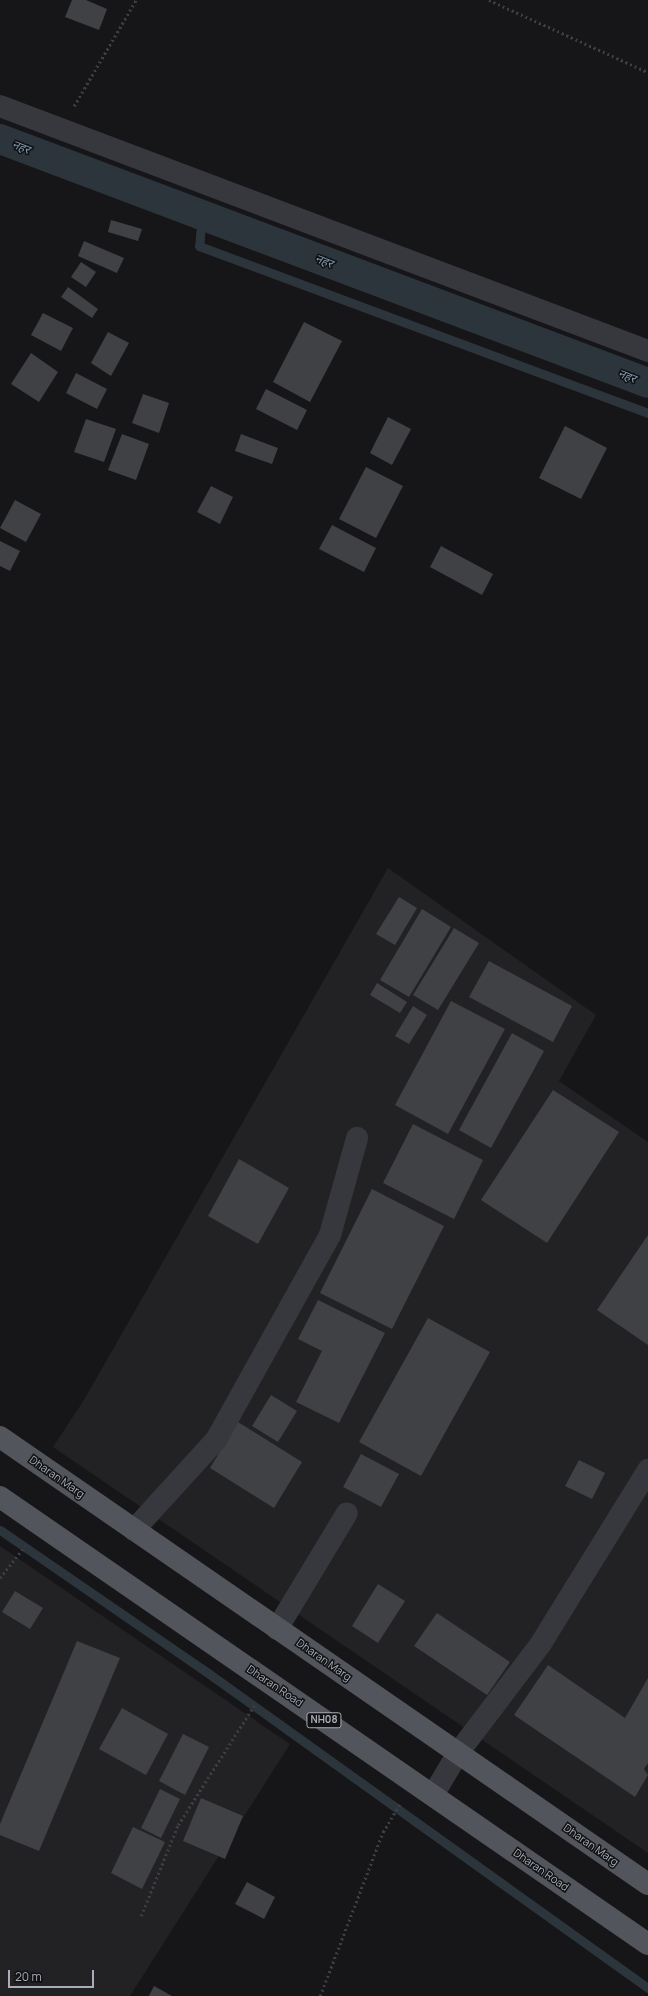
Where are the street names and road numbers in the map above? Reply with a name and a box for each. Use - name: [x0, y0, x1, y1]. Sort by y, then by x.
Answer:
- street label: Dharan Marg: [27, 1453, 87, 1501]
- street label: Dharan Marg: [294, 1636, 354, 1684]
- street label: Dharan Road: [244, 1662, 306, 1710]
- road number: NH08: [306, 1712, 342, 1728]
- street label: Dharan Marg: [561, 1821, 621, 1869]
- street label: Dharan Road: [511, 1846, 571, 1894]

